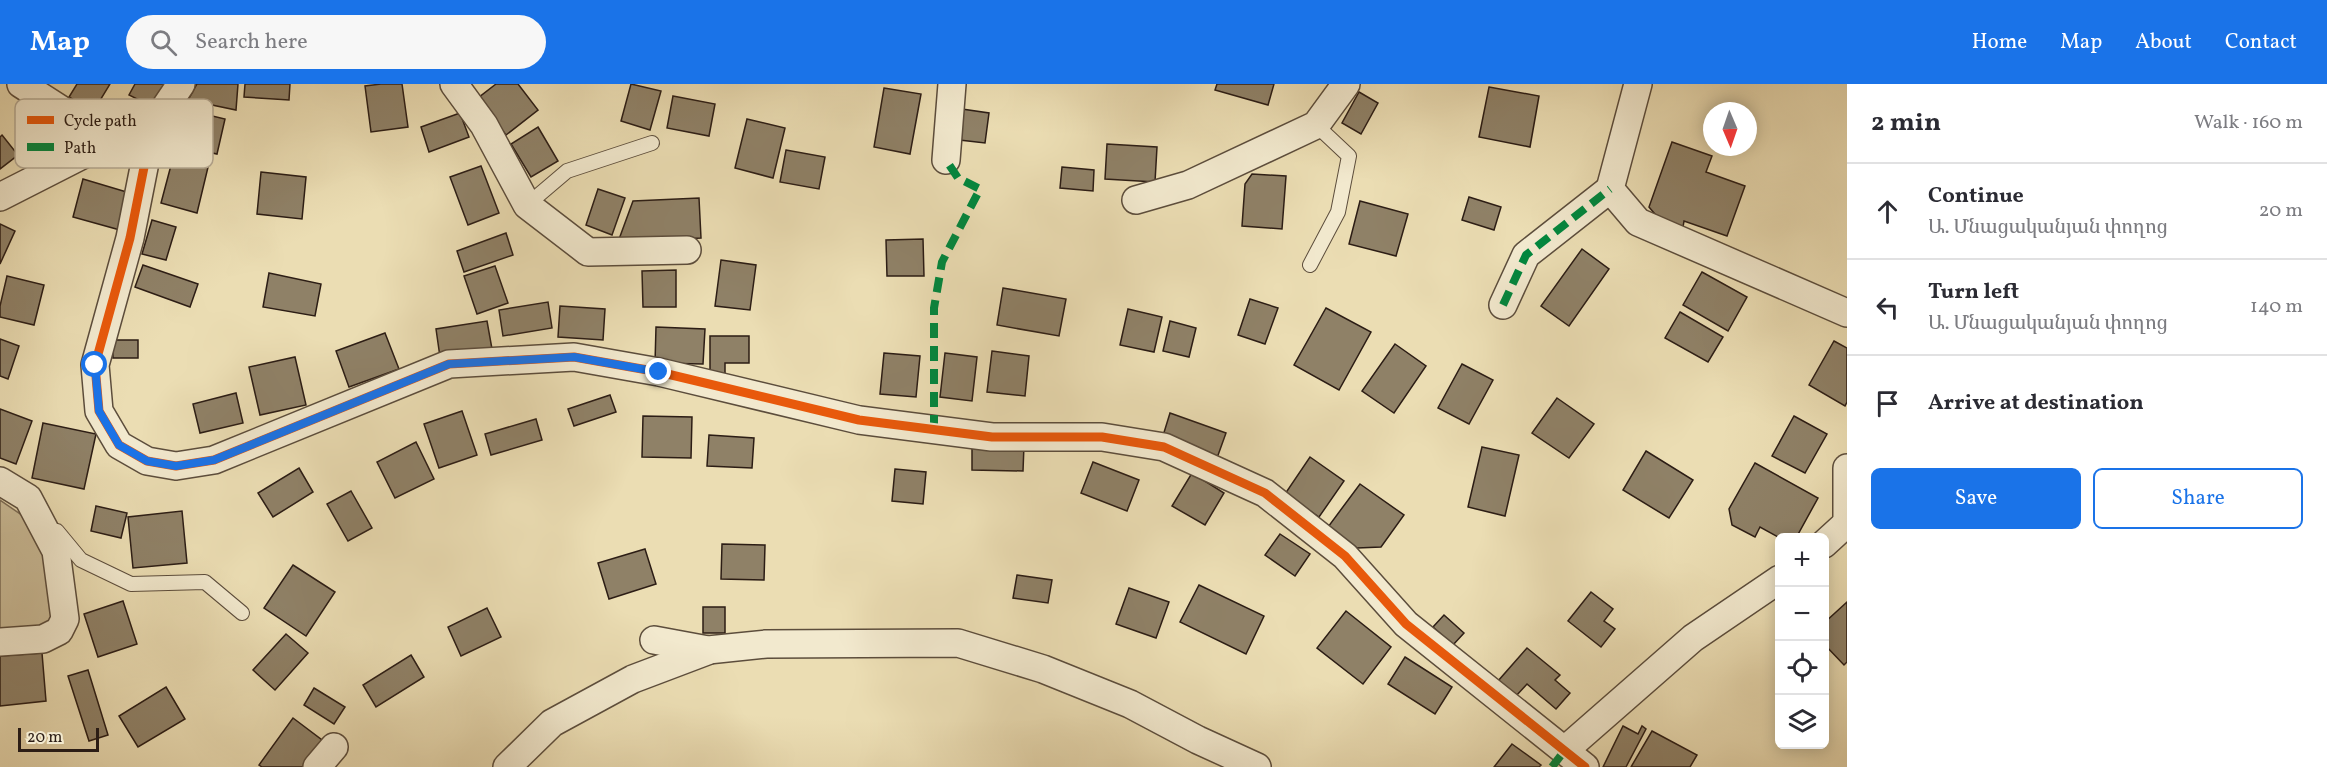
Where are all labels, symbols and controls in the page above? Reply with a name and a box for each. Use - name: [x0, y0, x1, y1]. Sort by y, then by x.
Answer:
- search box: [126, 15, 546, 69]
- text: Map: [30, 23, 90, 62]
- icon: search: [147, 26, 180, 59]
- text: Search here: [195, 27, 308, 58]
- text: Home: [1972, 28, 2027, 57]
- text: Map: [2060, 28, 2102, 57]
- text: About: [2135, 28, 2192, 57]
- text: Contact: [2225, 28, 2297, 57]
- legend: [15, 99, 213, 168]
- north arrow: [1703, 102, 1757, 156]
- text: 2 min: [1871, 105, 1941, 141]
- text: Walk · 160 m: [2194, 109, 2303, 137]
- text: Cycle path: [64, 111, 137, 133]
- text: Path: [64, 138, 96, 160]
- text: Continue: [1928, 181, 2024, 212]
- icon: ahead: [1871, 195, 1904, 228]
- text: 20 m: [2259, 197, 2303, 225]
- text: Ա. Մնացականյան փողոց: [1928, 214, 2168, 242]
- text: Turn left: [1928, 277, 2019, 308]
- icon: left: [1871, 291, 1904, 324]
- text: 140 m: [2250, 293, 2303, 321]
- text: Ա. Մնացականյան փողոց: [1928, 310, 2168, 338]
- route start: [81, 351, 107, 377]
- route end: [645, 358, 671, 384]
- icon: arrive: [1871, 387, 1904, 420]
- text: Arrive at destination: [1928, 388, 2144, 419]
- button: Save: [1871, 468, 2081, 529]
- button: Share: [2093, 468, 2303, 529]
- map controls: [1775, 533, 1829, 749]
- button: +: [1775, 533, 1829, 587]
- button: −: [1775, 587, 1829, 641]
- button: locate: [1775, 641, 1829, 695]
- button: layers: [1775, 695, 1829, 749]
- scale bar: [18, 725, 99, 752]
- text: 20 m: [27, 727, 62, 749]

